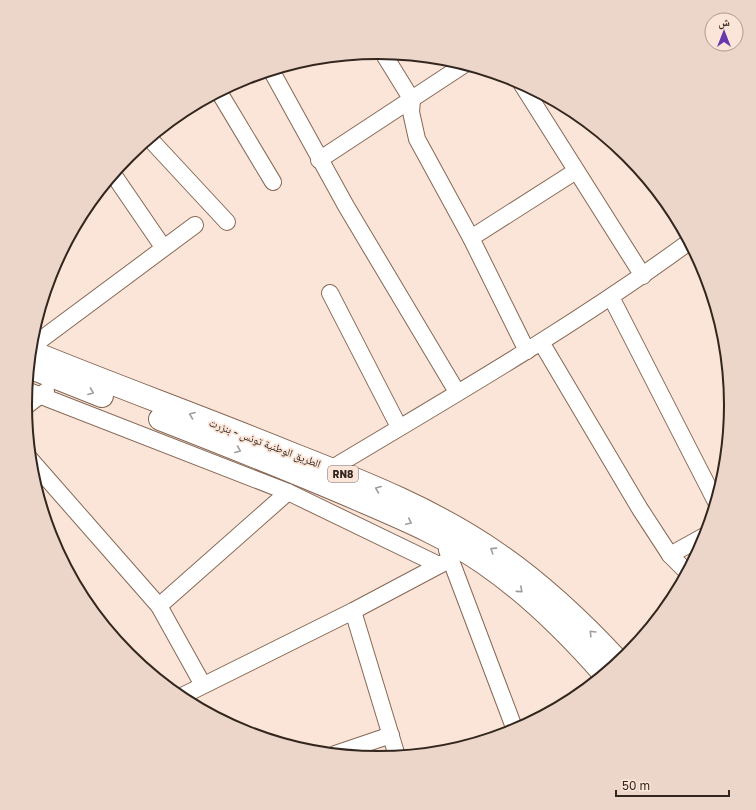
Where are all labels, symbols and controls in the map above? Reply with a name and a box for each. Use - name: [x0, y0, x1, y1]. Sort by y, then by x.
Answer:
- north arrow: [704, 12, 744, 52]
- text: ش: [718, 15, 730, 30]
- one-way arrow: [87, 387, 94, 395]
- one-way arrow: [189, 412, 196, 420]
- street label: الطريق الوطنية تونس - بنزرت: [207, 415, 323, 471]
- one-way arrow: [233, 445, 241, 453]
- road number: RN8: [328, 466, 358, 482]
- one-way arrow: [375, 486, 382, 494]
- one-way arrow: [405, 517, 412, 525]
- one-way arrow: [490, 547, 497, 555]
- one-way arrow: [515, 585, 522, 592]
- one-way arrow: [589, 630, 597, 638]
- scale bar: [616, 772, 729, 798]
- text: 50 m: [622, 778, 650, 793]

